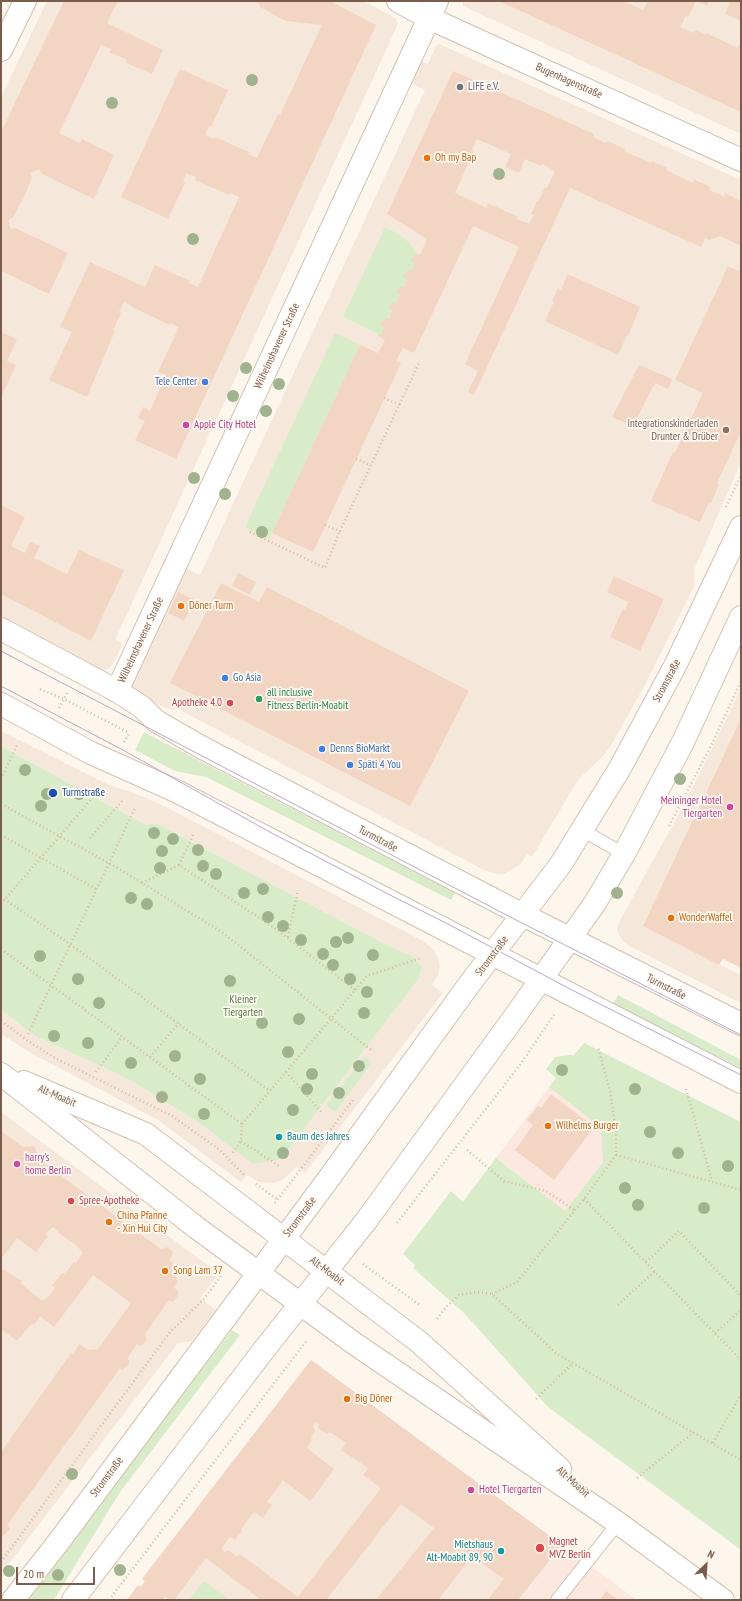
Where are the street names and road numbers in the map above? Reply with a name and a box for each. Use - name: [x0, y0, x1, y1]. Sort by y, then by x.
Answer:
- street label: Bugenhagenstraße: [534, 60, 604, 102]
- street label: Wilhelmshavener Straße: [251, 301, 303, 391]
- street label: Wilhelmshavener Straße: [115, 595, 167, 685]
- street label: Stromstraße: [650, 657, 684, 705]
- street label: Turmstraße: [356, 823, 400, 855]
- street label: Stromstraße: [473, 933, 511, 979]
- street label: Turmstraße: [644, 971, 688, 1003]
- street label: Alt-Moabit: [36, 1082, 78, 1110]
- street label: Stromstraße: [281, 1194, 319, 1240]
- street label: Alt-Moabit: [307, 1254, 347, 1288]
- street label: Stromstraße: [88, 1454, 126, 1500]
- street label: Alt-Moabit: [554, 1464, 592, 1500]

